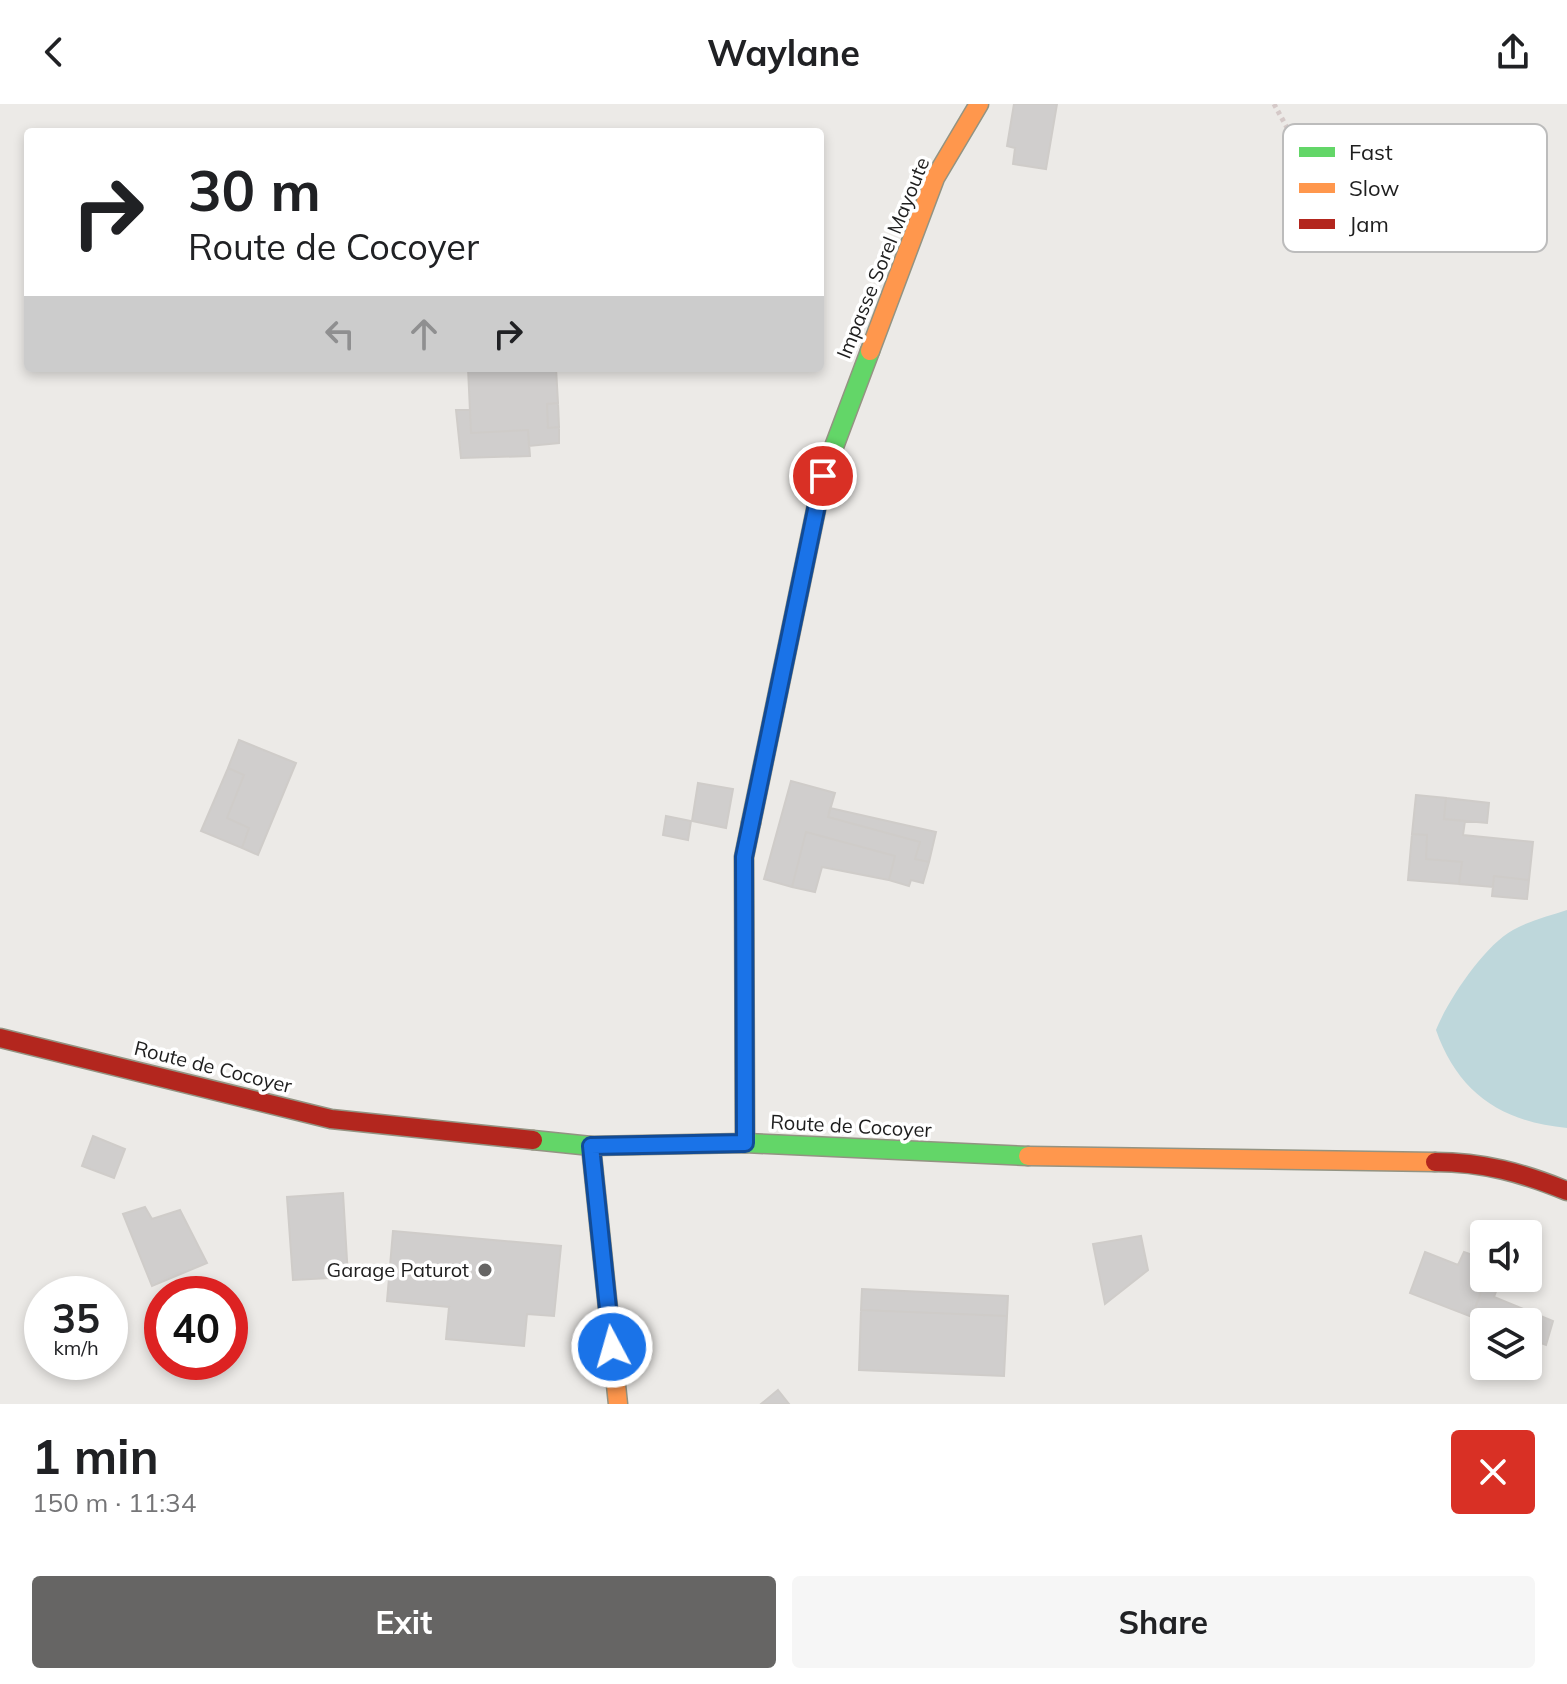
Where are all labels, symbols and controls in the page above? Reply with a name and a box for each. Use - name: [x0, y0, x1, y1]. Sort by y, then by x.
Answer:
- icon: back: [32, 30, 76, 74]
- text: Waylane: [707, 30, 860, 75]
- icon: share: [1491, 30, 1535, 74]
- legend: [1283, 124, 1547, 252]
- text: Fast: [1349, 138, 1393, 166]
- street label: Impasse Sorel Mayoute: [831, 154, 934, 362]
- text: 30 m: [188, 155, 321, 225]
- icon: right: [56, 160, 160, 264]
- text: Slow: [1349, 174, 1399, 202]
- text: Jam: [1349, 210, 1389, 238]
- text: Route de Cocoyer: [188, 224, 479, 269]
- icon: left: [318, 312, 362, 356]
- icon: ahead: [402, 312, 446, 356]
- icon: right: [486, 312, 530, 356]
- pin: [789, 442, 857, 510]
- icon: arrive: [801, 454, 845, 498]
- street label: Route de Cocoyer: [132, 1035, 295, 1098]
- street label: Route de Cocoyer: [770, 1109, 933, 1142]
- map controls: [1470, 1220, 1542, 1380]
- button: sound: [1470, 1220, 1542, 1292]
- place label: Garage Paturot: [327, 1257, 469, 1282]
- marker: Garage Paturot: [476, 1261, 494, 1279]
- speed limit sign: 40: [144, 1276, 248, 1380]
- text: 35: [52, 1293, 100, 1343]
- position arrow: [570, 1305, 654, 1389]
- button: layers: [1470, 1308, 1542, 1380]
- text: km/h: [53, 1335, 99, 1360]
- text: 1 min: [32, 1426, 159, 1486]
- button: close: [1451, 1430, 1535, 1514]
- text: 150 m · 11:34: [32, 1486, 196, 1519]
- button: Exit: [32, 1576, 776, 1668]
- button: Share: [792, 1576, 1535, 1668]

